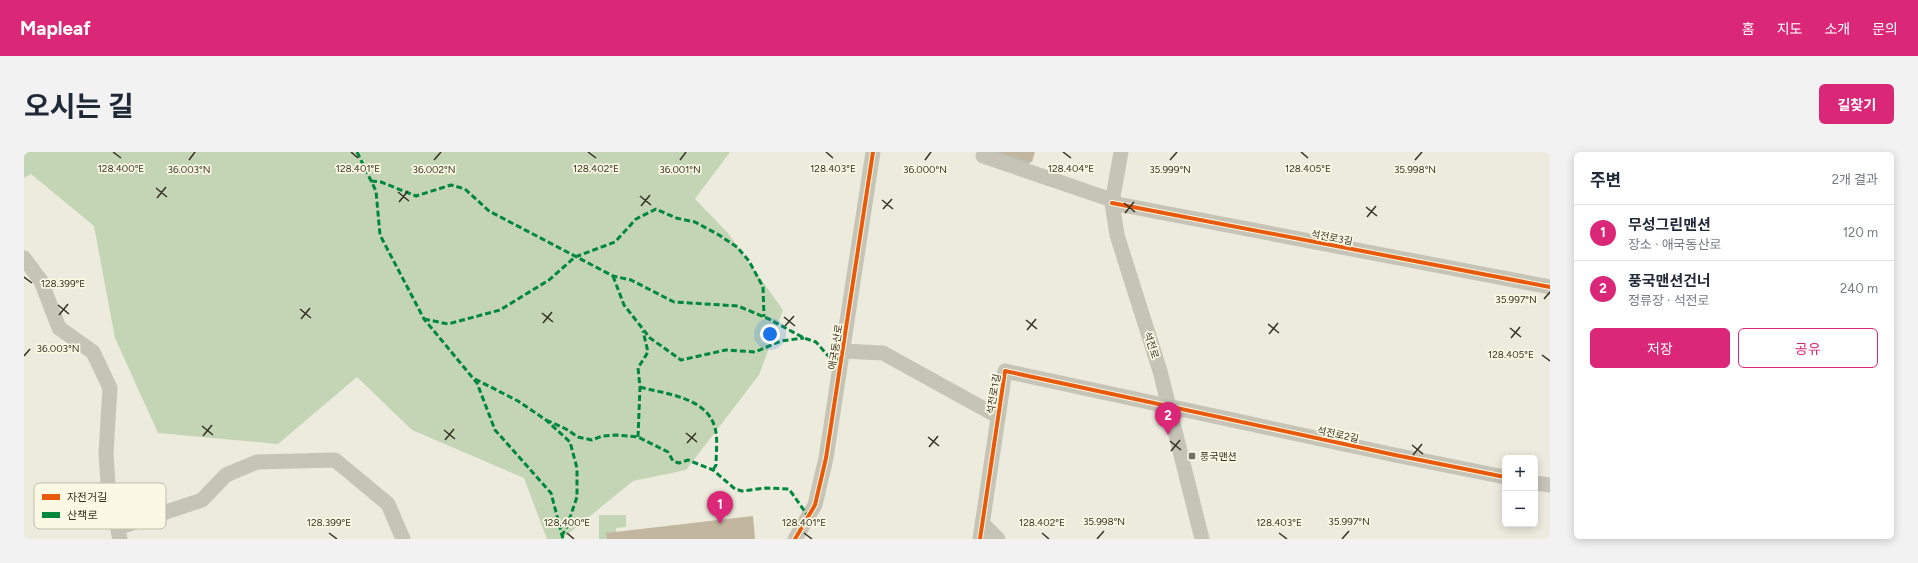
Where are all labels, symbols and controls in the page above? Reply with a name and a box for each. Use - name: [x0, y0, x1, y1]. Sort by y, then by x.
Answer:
- text: Mapleaf: [20, 17, 91, 40]
- text: 홈: [1742, 21, 1755, 38]
- text: 지도: [1777, 21, 1802, 38]
- text: 소개: [1824, 21, 1850, 38]
- text: 문의: [1872, 21, 1898, 38]
- button: 길찾기: [1819, 84, 1894, 124]
- text: 오시는 길: [24, 89, 134, 123]
- text: 128.400°E: [98, 162, 144, 175]
- text: 128.401°E: [336, 162, 380, 175]
- text: 128.402°E: [573, 162, 619, 175]
- text: 128.403°E: [810, 162, 856, 175]
- text: 128.404°E: [1048, 162, 1094, 175]
- text: 128.405°E: [1285, 162, 1331, 175]
- text: 36.003°N: [168, 163, 210, 176]
- text: 36.002°N: [412, 163, 456, 176]
- text: 36.001°N: [659, 163, 701, 176]
- text: 36.000°N: [903, 163, 947, 176]
- text: 35.999°N: [1149, 163, 1191, 176]
- text: 35.998°N: [1394, 163, 1436, 176]
- text: 주변: [1590, 170, 1621, 190]
- text: 2개 결과: [1832, 172, 1878, 187]
- text: 무성그린맨션: [1628, 216, 1711, 234]
- text: 1: [1600, 225, 1606, 240]
- text: 120 m: [1843, 225, 1878, 240]
- street label: 석전로3길: [1310, 227, 1354, 248]
- text: 장소 · 애국동산로: [1628, 237, 1721, 252]
- text: 풍국맨션건너: [1628, 272, 1711, 290]
- text: 128.399°E: [41, 277, 85, 290]
- text: 2: [1599, 281, 1607, 296]
- text: 240 m: [1840, 281, 1878, 296]
- text: 35.997°N: [1495, 293, 1537, 306]
- text: 정류장 · 석전로: [1628, 293, 1709, 308]
- street label: 애국동산로: [825, 323, 846, 371]
- your location: [760, 324, 780, 344]
- button: 저장: [1590, 328, 1730, 368]
- button: 공유: [1738, 328, 1878, 368]
- street label: 석전로: [1141, 330, 1162, 360]
- text: 36.003°N: [37, 342, 79, 355]
- text: 128.405°E: [1488, 348, 1534, 361]
- street label: 석전로1길: [984, 373, 1003, 415]
- pin: 2: [1155, 402, 1181, 435]
- street label: 석전로2길: [1316, 424, 1360, 445]
- place label: 풍국맨션: [1200, 450, 1237, 463]
- marker: 풍국맨션: [1187, 451, 1197, 461]
- map controls: [1502, 455, 1538, 527]
- button: +: [1502, 455, 1538, 491]
- legend: [34, 483, 166, 529]
- text: 자전거길: [67, 491, 107, 504]
- pin: 1: [707, 491, 733, 524]
- button: −: [1502, 491, 1538, 527]
- text: 산책로: [67, 509, 97, 522]
- text: 35.998°N: [1083, 515, 1125, 528]
- text: 35.997°N: [1328, 515, 1370, 528]
- text: 128.399°E: [307, 516, 351, 529]
- text: 128.400°E: [544, 516, 590, 529]
- text: 128.401°E: [782, 516, 826, 529]
- text: 128.402°E: [1019, 516, 1065, 529]
- text: 128.403°E: [1256, 516, 1302, 529]

